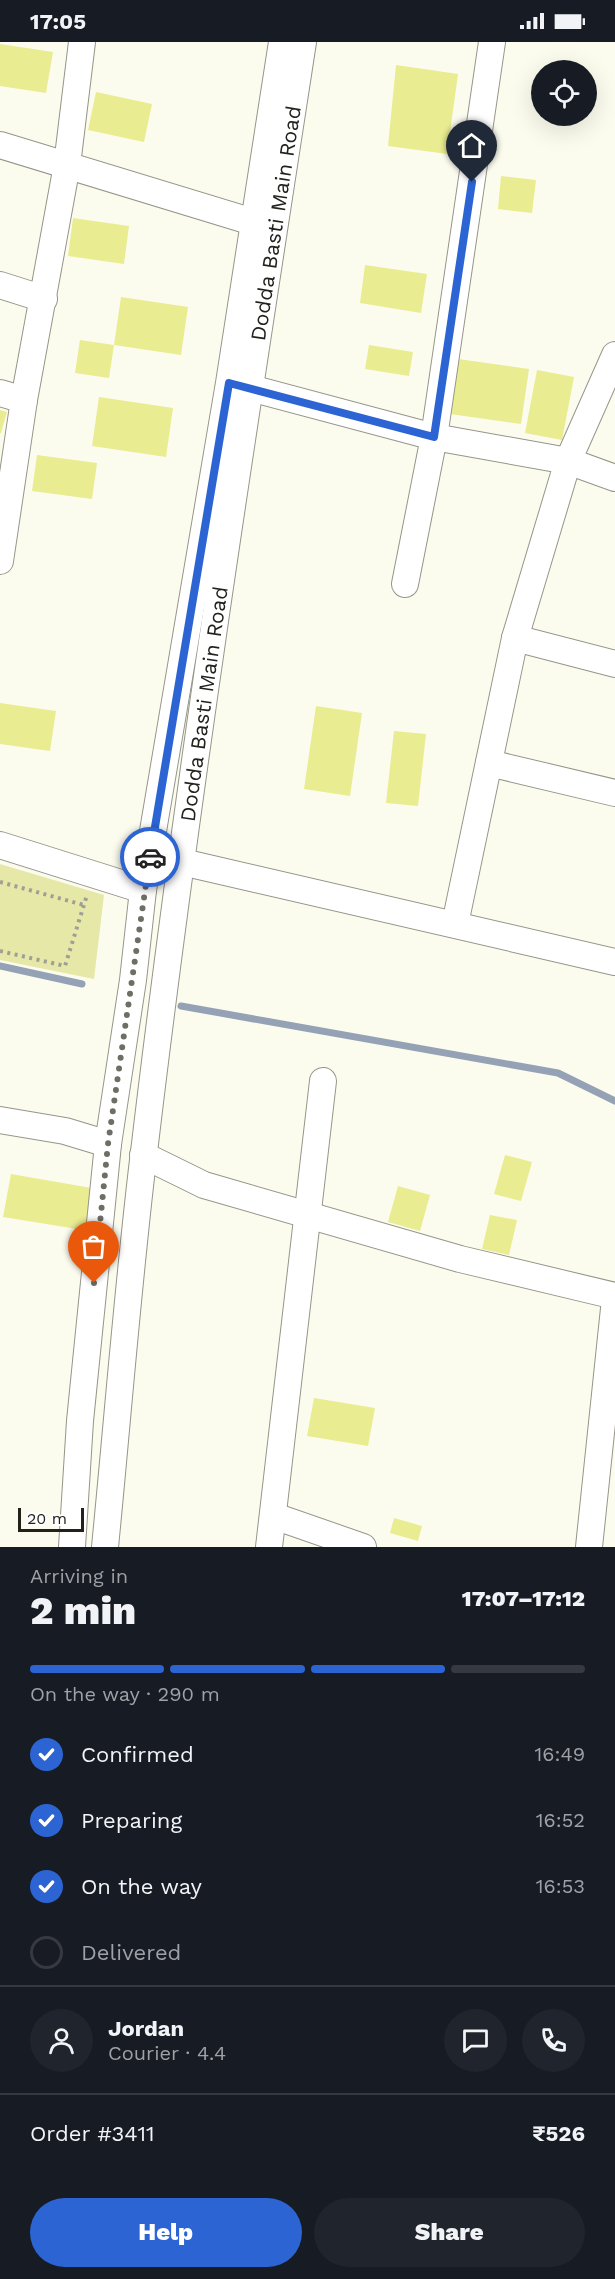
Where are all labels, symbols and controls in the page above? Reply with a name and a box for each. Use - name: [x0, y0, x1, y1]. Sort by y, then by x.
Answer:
- text: 17:05: [30, 9, 86, 34]
- map controls: [531, 60, 597, 126]
- button: locate: [531, 60, 597, 126]
- street label: Dodda Basti Main Road: [245, 104, 306, 343]
- pin: [446, 120, 497, 182]
- icon: home: [455, 129, 488, 162]
- street label: Dodda Basti Main Road: [174, 584, 232, 823]
- courier: [120, 827, 180, 887]
- icon: car: [134, 841, 167, 874]
- pin: [68, 1221, 119, 1283]
- icon: bag: [77, 1230, 110, 1263]
- scale bar: [18, 1505, 84, 1532]
- text: 20 m: [27, 1509, 67, 1528]
- text: Arriving in: [30, 1564, 128, 1588]
- text: 17:07–17:12: [462, 1586, 585, 1611]
- text: 2 min: [30, 1588, 136, 1633]
- text: On the way · 290 m: [30, 1682, 220, 1706]
- icon: check: [30, 1738, 63, 1771]
- text: Confirmed: [81, 1742, 194, 1767]
- text: 16:49: [535, 1742, 585, 1766]
- icon: check: [30, 1804, 63, 1837]
- text: Preparing: [81, 1808, 182, 1833]
- text: 16:52: [536, 1808, 585, 1832]
- icon: check: [30, 1870, 63, 1903]
- text: On the way: [81, 1874, 202, 1899]
- text: 16:53: [536, 1874, 585, 1898]
- text: Delivered: [81, 1940, 181, 1965]
- button: person: [30, 2009, 93, 2072]
- button: chat: [444, 2009, 507, 2072]
- button: phone: [522, 2009, 585, 2072]
- text: Jordan: [108, 2016, 184, 2041]
- text: Courier · 4.4: [108, 2041, 226, 2065]
- text: Order #3411: [30, 2121, 155, 2146]
- text: ₹526: [532, 2121, 585, 2146]
- button: Help: [30, 2198, 302, 2267]
- button: Share: [314, 2198, 585, 2267]

